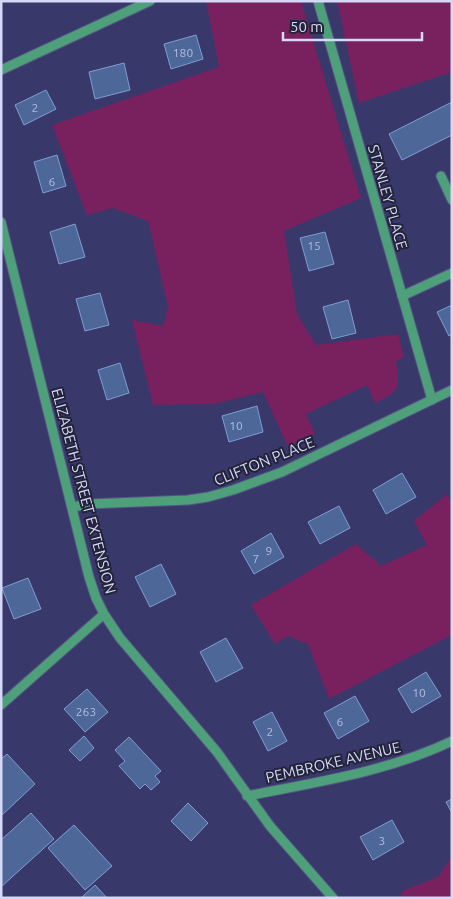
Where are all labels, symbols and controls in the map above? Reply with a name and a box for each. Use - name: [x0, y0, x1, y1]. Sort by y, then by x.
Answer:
- scale bar: [283, 10, 422, 42]
- text: 50 m: [290, 18, 323, 35]
- house number: 180: [173, 46, 193, 59]
- house number: 2: [32, 101, 38, 114]
- street label: STANLEY PLACE: [365, 143, 411, 251]
- house number: 6: [49, 175, 56, 188]
- house number: 15: [307, 239, 321, 252]
- street label: ELIZABETH STREET EXTENSION: [48, 386, 120, 596]
- house number: 10: [229, 419, 243, 432]
- street label: CLIFTON PLACE: [211, 433, 317, 489]
- house number: 9: [266, 544, 272, 557]
- house number: 7: [253, 552, 259, 565]
- house number: 10: [412, 686, 426, 699]
- house number: 263: [76, 705, 96, 718]
- house number: 6: [337, 715, 344, 728]
- house number: 2: [267, 725, 273, 738]
- street label: PEMBROKE AVENUE: [264, 738, 402, 786]
- house number: 3: [379, 834, 385, 847]

